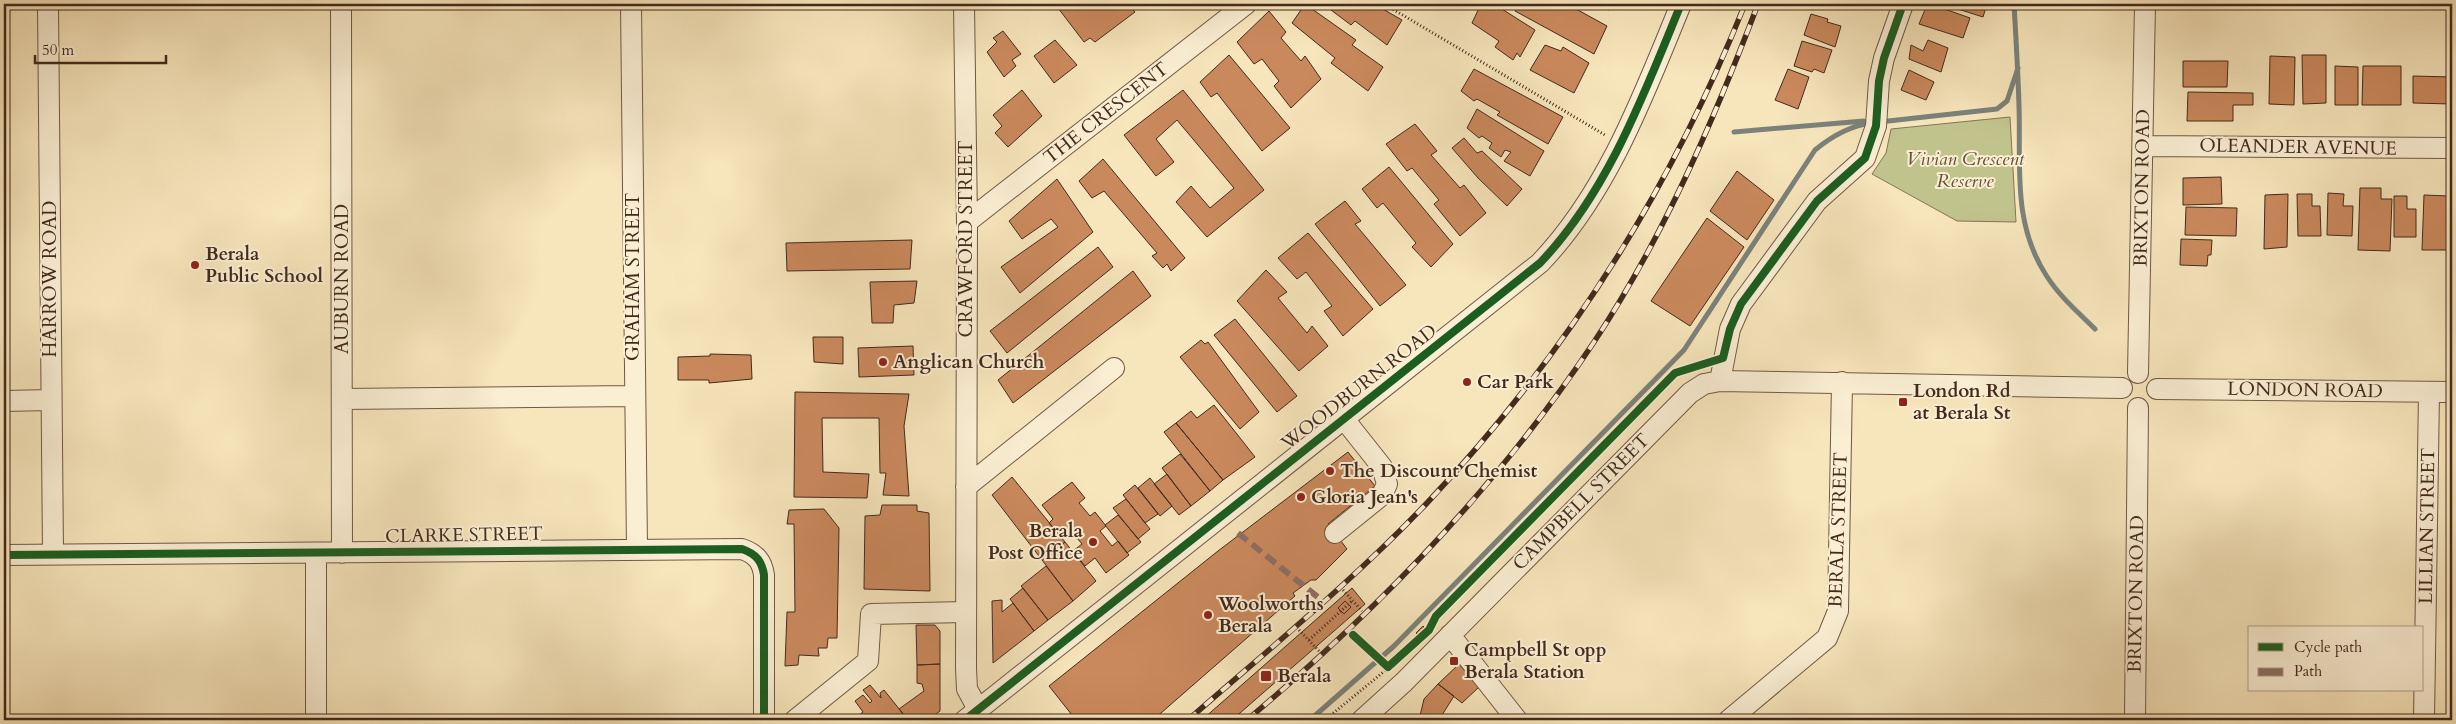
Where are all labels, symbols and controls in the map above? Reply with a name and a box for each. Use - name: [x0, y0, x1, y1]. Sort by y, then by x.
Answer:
- scale bar: [35, 32, 166, 64]
- text: 50 m: [42, 40, 74, 60]
- street label: THE CRESCENT: [1038, 56, 1174, 170]
- street label: BRIXTON ROAD: [2128, 109, 2156, 267]
- street label: OLEANDER AVENUE: [2199, 132, 2397, 162]
- street label: CRAWFORD STREET: [953, 140, 979, 338]
- park label: Vivian Crescent Reserve: [1906, 146, 2025, 194]
- street label: GRAHAM STREET: [620, 193, 646, 361]
- street label: HARROW ROAD: [37, 201, 63, 357]
- street label: AUBURN ROAD: [329, 204, 355, 354]
- place label: Berala Public School: [205, 241, 324, 289]
- marker: Berala Public School: [189, 259, 201, 271]
- street label: WOODBURN ROAD: [1275, 318, 1442, 457]
- place label: Anglican Church: [893, 349, 1045, 375]
- marker: Anglican Church: [877, 356, 889, 368]
- place label: Car Park: [1477, 369, 1554, 395]
- marker: Car Park: [1461, 376, 1473, 388]
- street label: LONDON ROAD: [2227, 376, 2383, 404]
- place label: London Rd at Berala St: [1913, 378, 2011, 426]
- marker: London Rd at Berala St: [1897, 396, 1909, 408]
- street label: CAMPBELL STREET: [1507, 428, 1655, 576]
- street label: LILLIAN STREET: [2413, 448, 2441, 604]
- street label: BERALA STREET: [1822, 452, 1854, 608]
- place label: The Discount Chemist: [1340, 458, 1538, 484]
- marker: The Discount Chemist: [1324, 465, 1336, 477]
- place label: Gloria Jean's: [1311, 484, 1418, 510]
- marker: Gloria Jean's: [1295, 491, 1307, 503]
- street label: BRIXTON ROAD: [2122, 515, 2150, 673]
- place label: Berala Post Office: [988, 518, 1084, 566]
- street label: CLARKE STREET: [385, 521, 543, 549]
- marker: Berala Post Office: [1087, 536, 1099, 548]
- place label: Woolworths Berala: [1217, 591, 1324, 639]
- marker: Woolworths Berala: [1202, 609, 1214, 621]
- legend: [2248, 626, 2424, 692]
- place label: Campbell St opp Berala Station: [1464, 637, 1606, 685]
- text: Cycle path: [2294, 637, 2363, 657]
- marker: Campbell St opp Berala Station: [1448, 655, 1460, 667]
- text: Path: [2294, 661, 2323, 681]
- place label: Berala: [1277, 663, 1332, 689]
- marker: Berala: [1259, 669, 1273, 683]

